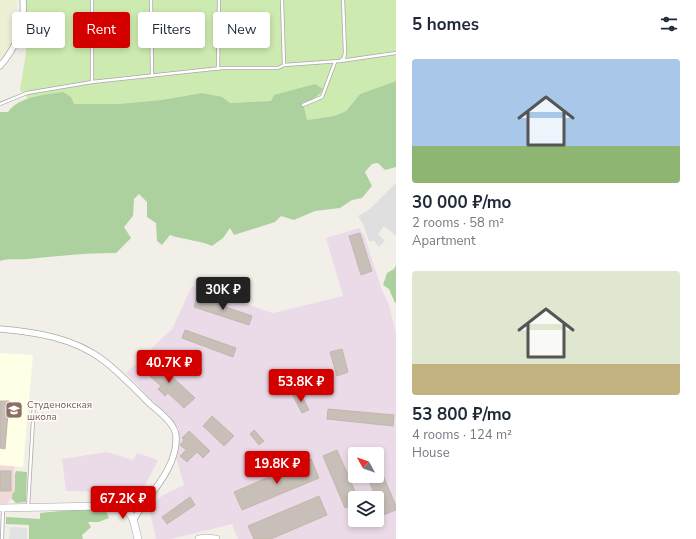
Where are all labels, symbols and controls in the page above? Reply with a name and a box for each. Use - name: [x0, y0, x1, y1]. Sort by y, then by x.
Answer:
- chip: Buy: [12, 12, 65, 48]
- chip: Rent: [73, 12, 130, 48]
- chip: Filters: [138, 12, 205, 48]
- chip: New: [213, 12, 270, 48]
- text: 5 homes: [412, 13, 479, 36]
- icon: filters: [658, 13, 680, 35]
- icon: home: [510, 85, 582, 157]
- text: 30 000 ₽/mo: [412, 191, 511, 214]
- text: 2 rooms · 58 m²: [412, 214, 504, 232]
- text: Apartment: [412, 232, 475, 250]
- pin: 30K ₽: [195, 277, 251, 311]
- text: 30K ₽: [205, 281, 241, 299]
- icon: home: [510, 297, 582, 369]
- pin: 40.7K ₽: [132, 350, 206, 384]
- text: 40.7K ₽: [146, 354, 192, 372]
- pin: 53.8K ₽: [264, 369, 338, 403]
- text: 53.8K ₽: [278, 373, 324, 391]
- place label: Студенокская школа: [27, 398, 92, 424]
- school or university icon: Студенокская школа: [4, 400, 24, 420]
- text: 53 800 ₽/mo: [412, 403, 511, 426]
- text: 4 rooms · 124 m²: [412, 426, 512, 444]
- text: House: [412, 444, 450, 462]
- north arrow: [348, 447, 384, 483]
- map controls: [348, 447, 384, 527]
- pin: 19.8K ₽: [240, 451, 314, 485]
- text: 19.8K ₽: [254, 455, 300, 473]
- pin: 67.2K ₽: [86, 486, 160, 520]
- text: 67.2K ₽: [100, 490, 146, 508]
- button: layers: [348, 491, 384, 527]

